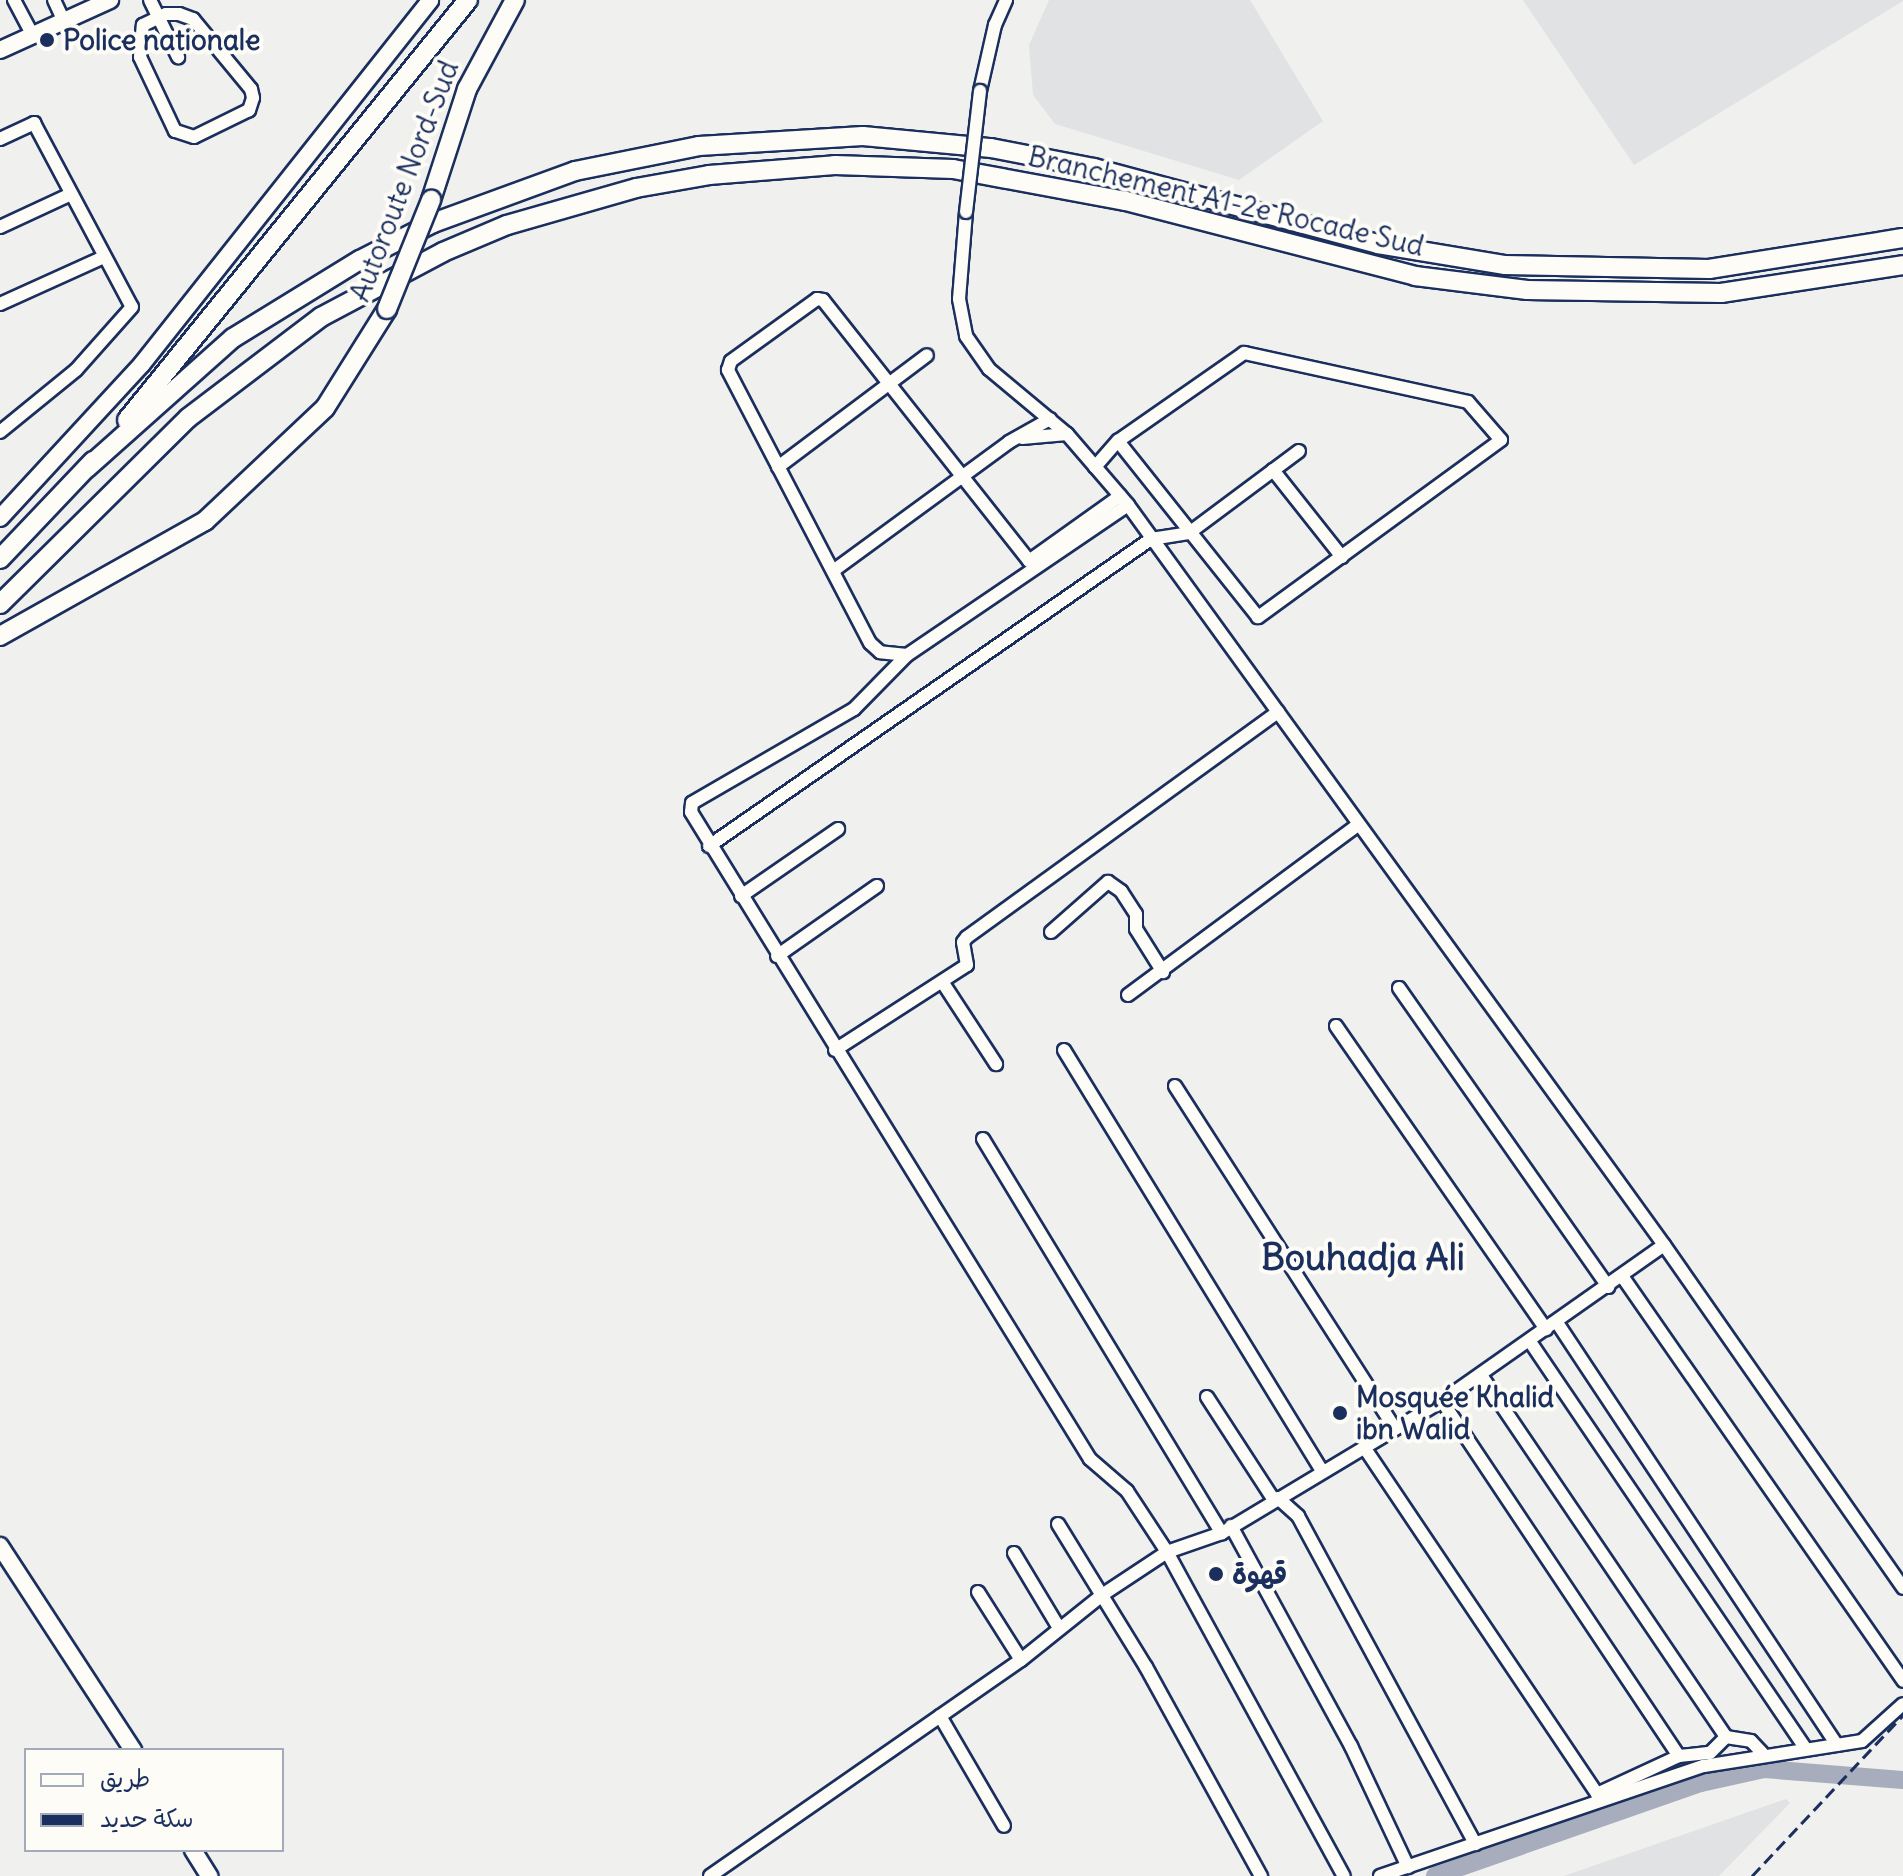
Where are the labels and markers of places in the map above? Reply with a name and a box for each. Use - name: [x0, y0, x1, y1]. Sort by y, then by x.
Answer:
- place label: Police nationale: [63, 23, 260, 57]
- marker: Police nationale: [38, 31, 56, 49]
- place label: Mosquée Khalid ibn Walid: [1356, 1380, 1554, 1446]
- marker: Mosquée Khalid ibn Walid: [1331, 1404, 1349, 1422]
- place label: قهوة: [1232, 1557, 1287, 1591]
- marker: قهوة: [1207, 1565, 1225, 1583]

